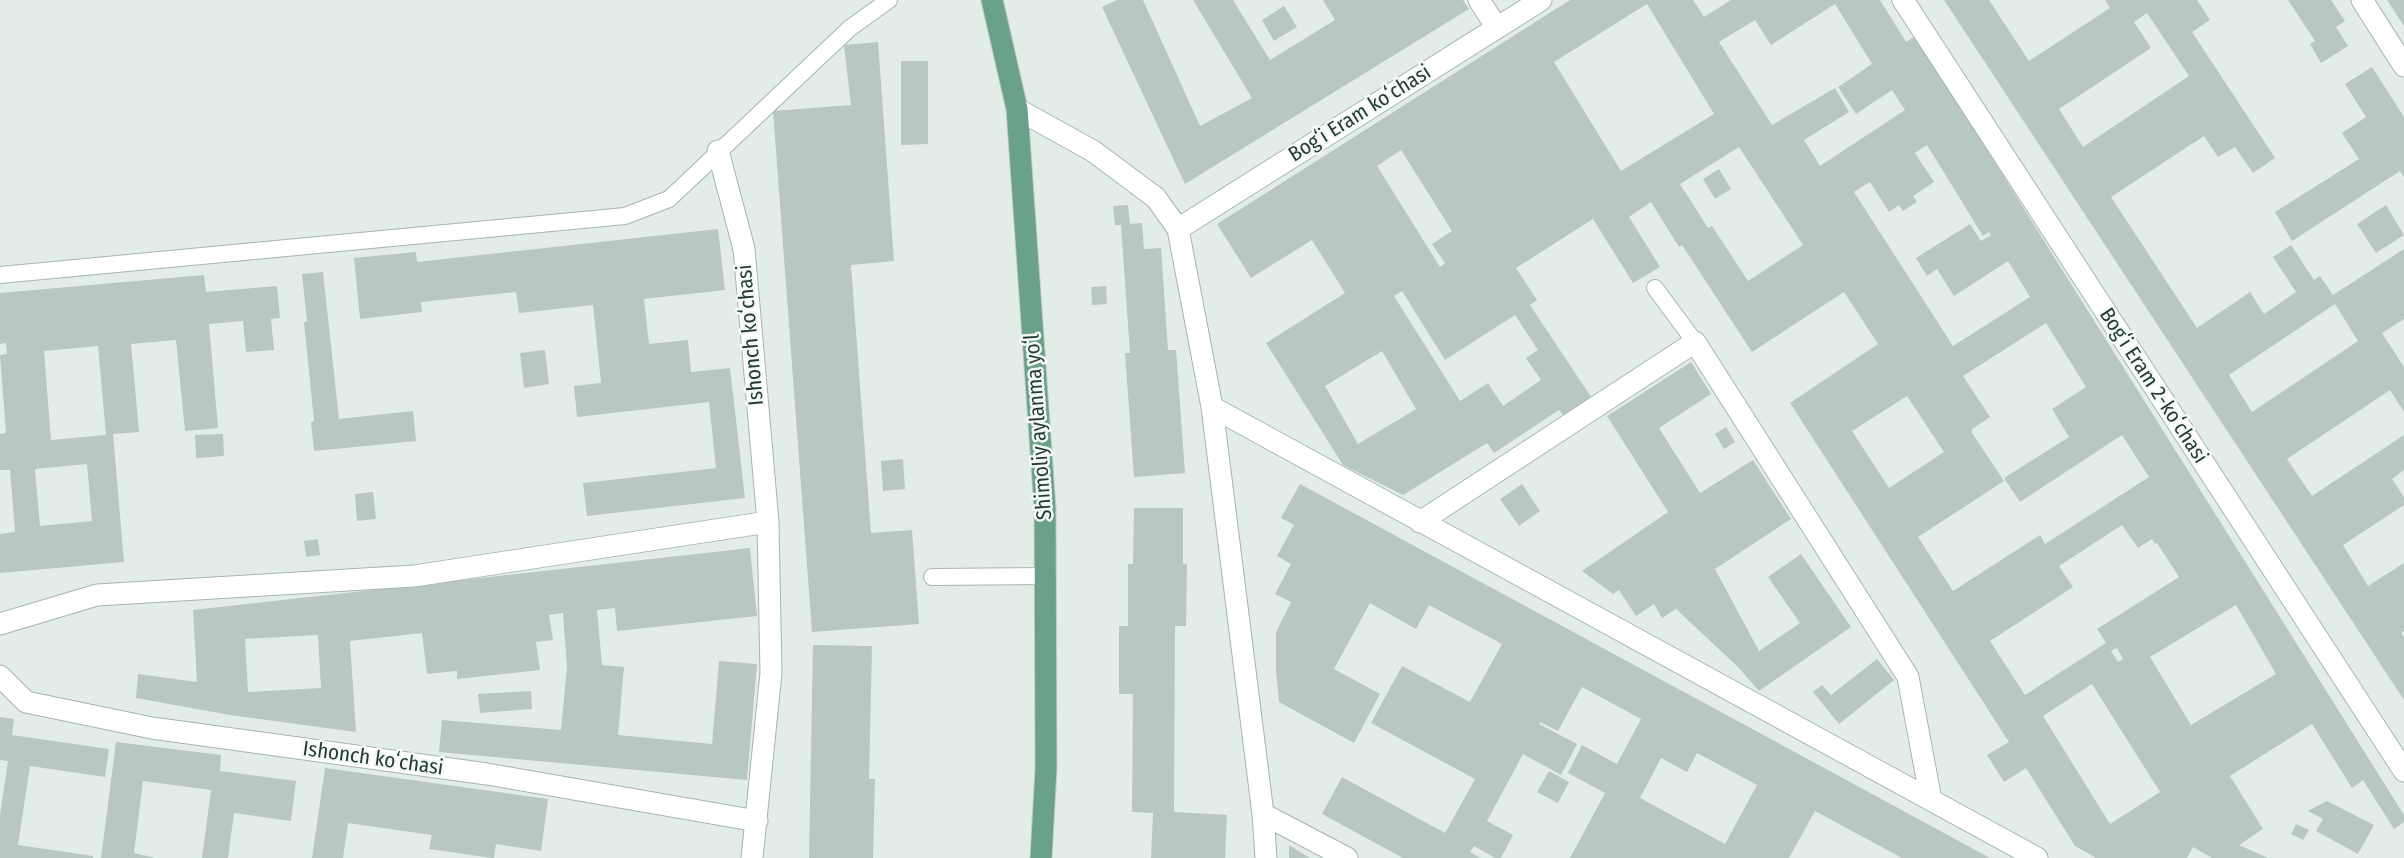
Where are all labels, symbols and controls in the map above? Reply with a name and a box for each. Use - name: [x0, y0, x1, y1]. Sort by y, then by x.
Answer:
- street label: Bogʻi Eram koʻchasi: [1284, 60, 1436, 168]
- street label: Ishonch koʻchasi: [732, 263, 770, 407]
- street label: Bogʻi Eram 2-koʻchasi: [2093, 304, 2213, 468]
- street label: Shimoliy aylanma yoʻl: [1020, 333, 1058, 521]
- street label: Ishonch koʻchasi: [301, 737, 445, 781]

